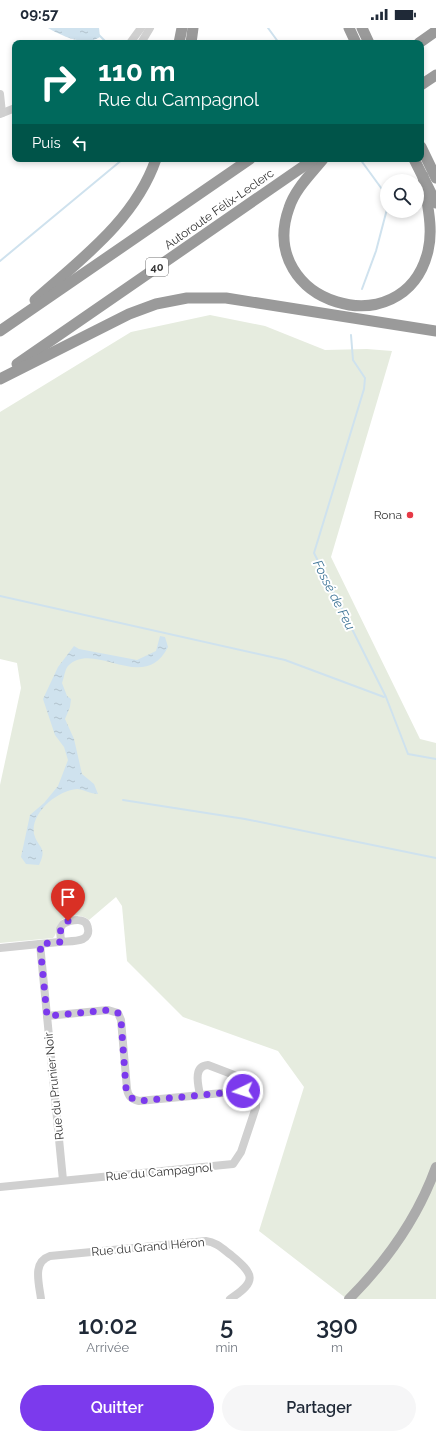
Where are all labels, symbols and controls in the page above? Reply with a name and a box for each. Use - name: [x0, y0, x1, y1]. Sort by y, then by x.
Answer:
- text: 09:57: [20, 5, 58, 23]
- text: 110 m: [98, 55, 176, 88]
- icon: right: [32, 56, 84, 108]
- text: Rue du Campagnol: [98, 89, 259, 110]
- icon: left: [69, 132, 91, 154]
- text: Puis: [32, 134, 61, 152]
- street label: Autoroute Félix-Leclerc: [162, 166, 277, 252]
- map controls: [380, 174, 424, 218]
- button: search: [380, 174, 424, 218]
- road number: 40: [146, 258, 168, 276]
- place label: Rona: [374, 508, 402, 522]
- marker: Rona: [405, 510, 415, 520]
- water label: Fossé de Feu: [310, 558, 358, 632]
- pin: [51, 880, 85, 921]
- icon: arrive: [57, 886, 79, 908]
- street label: Rue du Prunier Noir: [41, 1031, 67, 1141]
- position arrow: [222, 1070, 264, 1112]
- street label: Rue du Campagnol: [105, 1160, 214, 1184]
- street label: Rue du Grand Héron: [91, 1235, 205, 1259]
- text: 10:02: [78, 1311, 137, 1340]
- text: 5: [220, 1311, 233, 1340]
- text: 390: [316, 1311, 358, 1340]
- text: Arrivée: [86, 1340, 129, 1355]
- text: min: [215, 1340, 238, 1355]
- text: m: [331, 1340, 343, 1355]
- button: Quitter: [20, 1385, 214, 1431]
- button: Partager: [222, 1385, 416, 1431]

